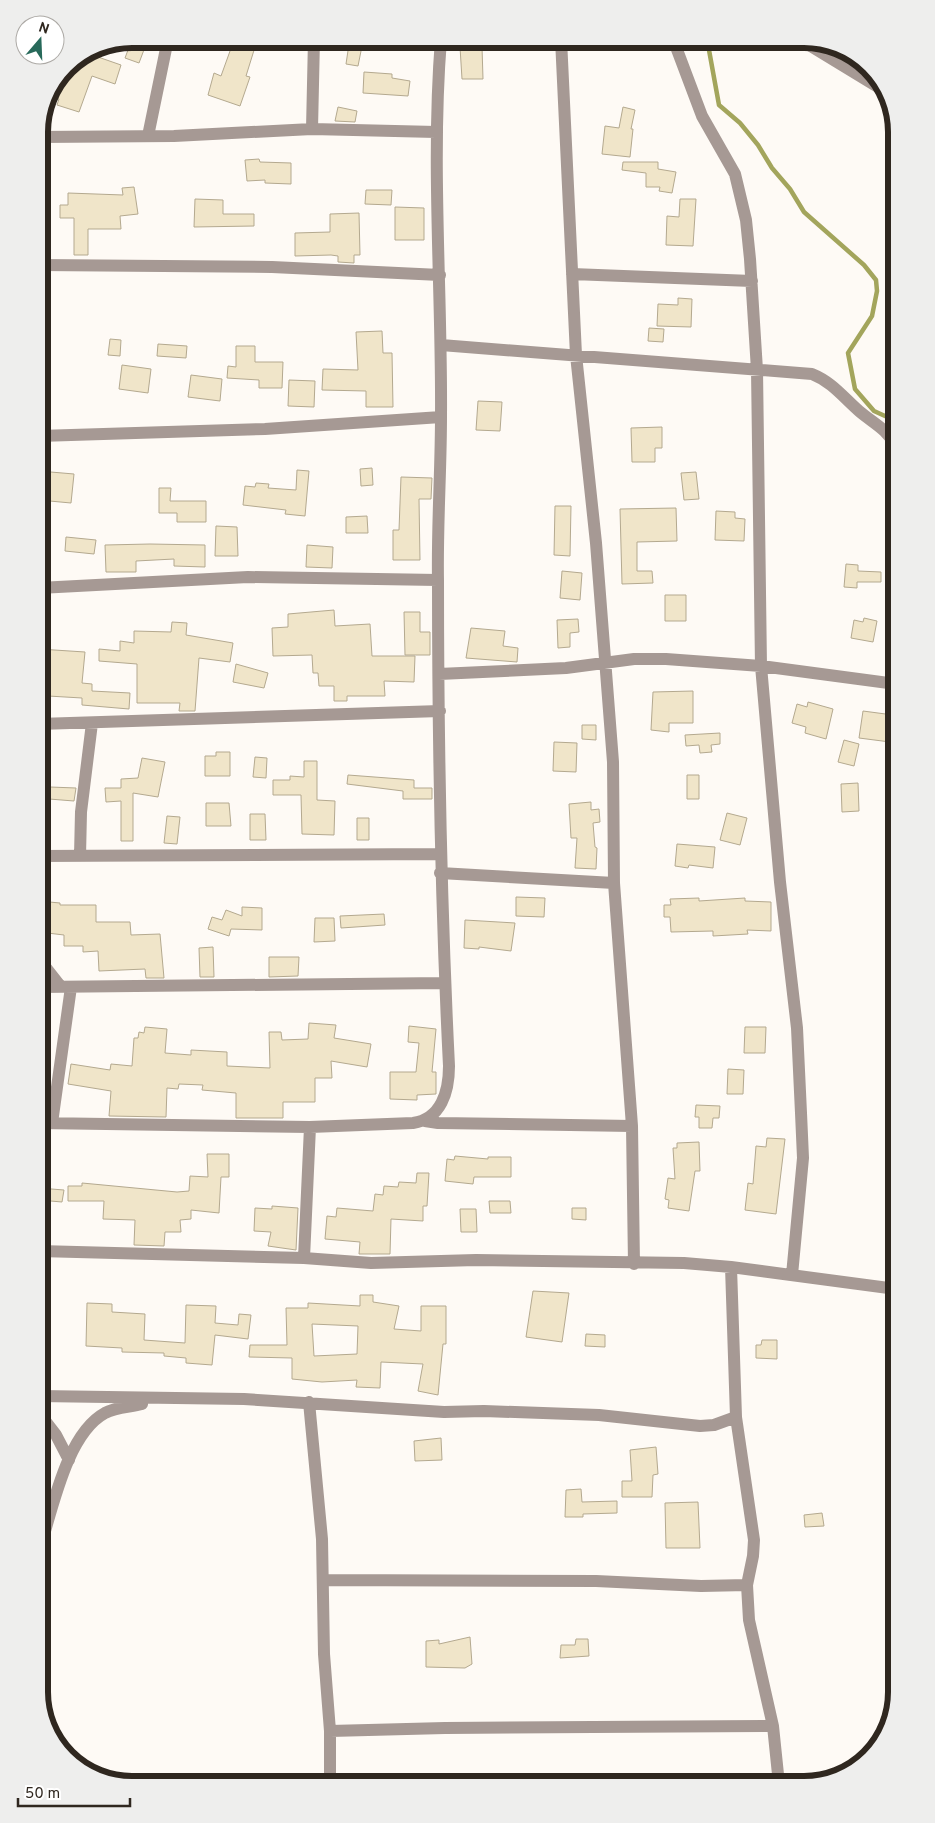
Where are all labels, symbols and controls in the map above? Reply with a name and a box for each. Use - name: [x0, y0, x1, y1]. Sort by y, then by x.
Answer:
- north arrow: [15, 15, 65, 65]
- text: N: [36, 19, 51, 39]
- scale bar: [18, 1776, 130, 1808]
- text: 50 m: [25, 1785, 60, 1804]

